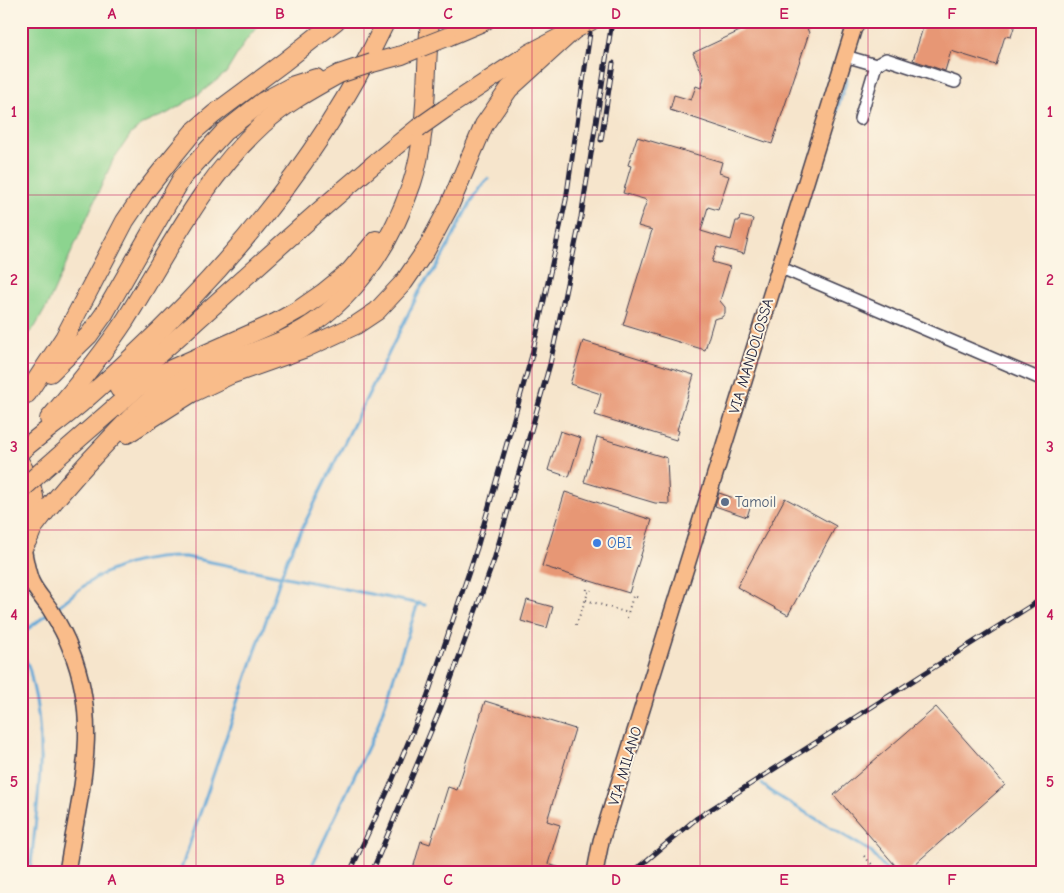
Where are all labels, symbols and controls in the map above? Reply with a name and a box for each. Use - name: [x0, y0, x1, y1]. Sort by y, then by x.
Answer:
- text: A: [108, 5, 117, 23]
- text: B: [275, 5, 285, 23]
- text: C: [443, 5, 453, 23]
- text: D: [611, 5, 621, 23]
- text: E: [779, 5, 789, 23]
- text: F: [947, 5, 957, 23]
- text: 1: [11, 103, 17, 121]
- text: 1: [1047, 103, 1053, 121]
- text: 2: [10, 271, 18, 289]
- text: 2: [1046, 271, 1054, 289]
- street label: VIA MANDOLOSSA: [725, 296, 777, 416]
- text: 3: [10, 438, 18, 456]
- text: 3: [1046, 438, 1054, 456]
- place label: Tamoil: [735, 493, 776, 511]
- marker: Tamoil: [719, 496, 731, 508]
- place label: OBI: [607, 534, 632, 552]
- marker: OBI: [591, 537, 603, 549]
- text: 4: [10, 606, 18, 624]
- text: 4: [1046, 606, 1054, 624]
- street label: VIA MILANO: [604, 724, 646, 808]
- text: 5: [10, 773, 18, 791]
- text: 5: [1046, 773, 1054, 791]
- text: A: [108, 871, 117, 889]
- text: B: [275, 871, 285, 889]
- text: C: [443, 871, 453, 889]
- text: D: [611, 871, 621, 889]
- text: E: [779, 871, 789, 889]
- text: F: [947, 871, 957, 889]

